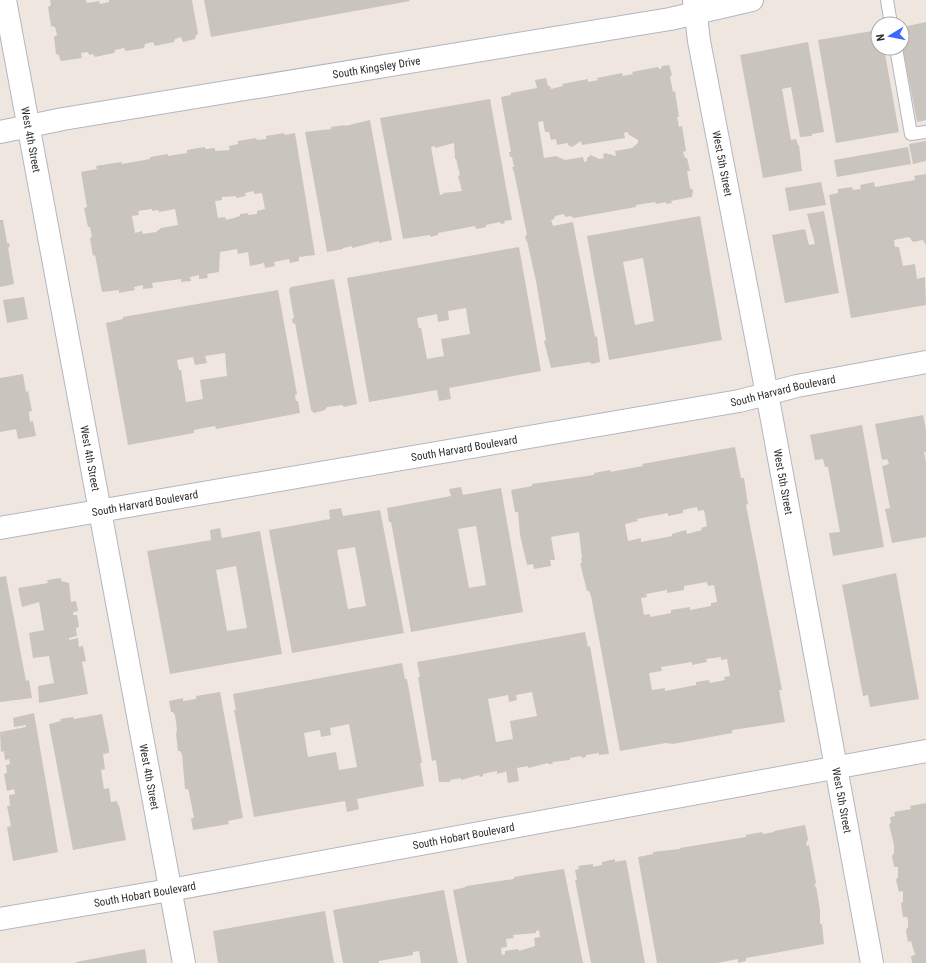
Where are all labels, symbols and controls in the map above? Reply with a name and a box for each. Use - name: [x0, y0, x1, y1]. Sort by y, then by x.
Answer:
- north arrow: [870, 16, 910, 56]
- text: N: [874, 33, 888, 42]
- street label: South Kingsley Drive: [332, 54, 421, 81]
- street label: West 4th Street: [18, 106, 43, 174]
- street label: West 5th Street: [709, 130, 735, 197]
- street label: South Harvard Boulevard: [730, 373, 837, 409]
- street label: West 4th Street: [77, 424, 102, 492]
- street label: South Harvard Boulevard: [410, 433, 518, 464]
- street label: West 5th Street: [770, 448, 795, 516]
- street label: South Harvard Boulevard: [91, 488, 199, 519]
- street label: West 4th Street: [136, 743, 161, 811]
- street label: West 5th Street: [829, 767, 854, 834]
- street label: South Hobart Boulevard: [412, 821, 516, 852]
- street label: South Hobart Boulevard: [93, 879, 197, 910]

